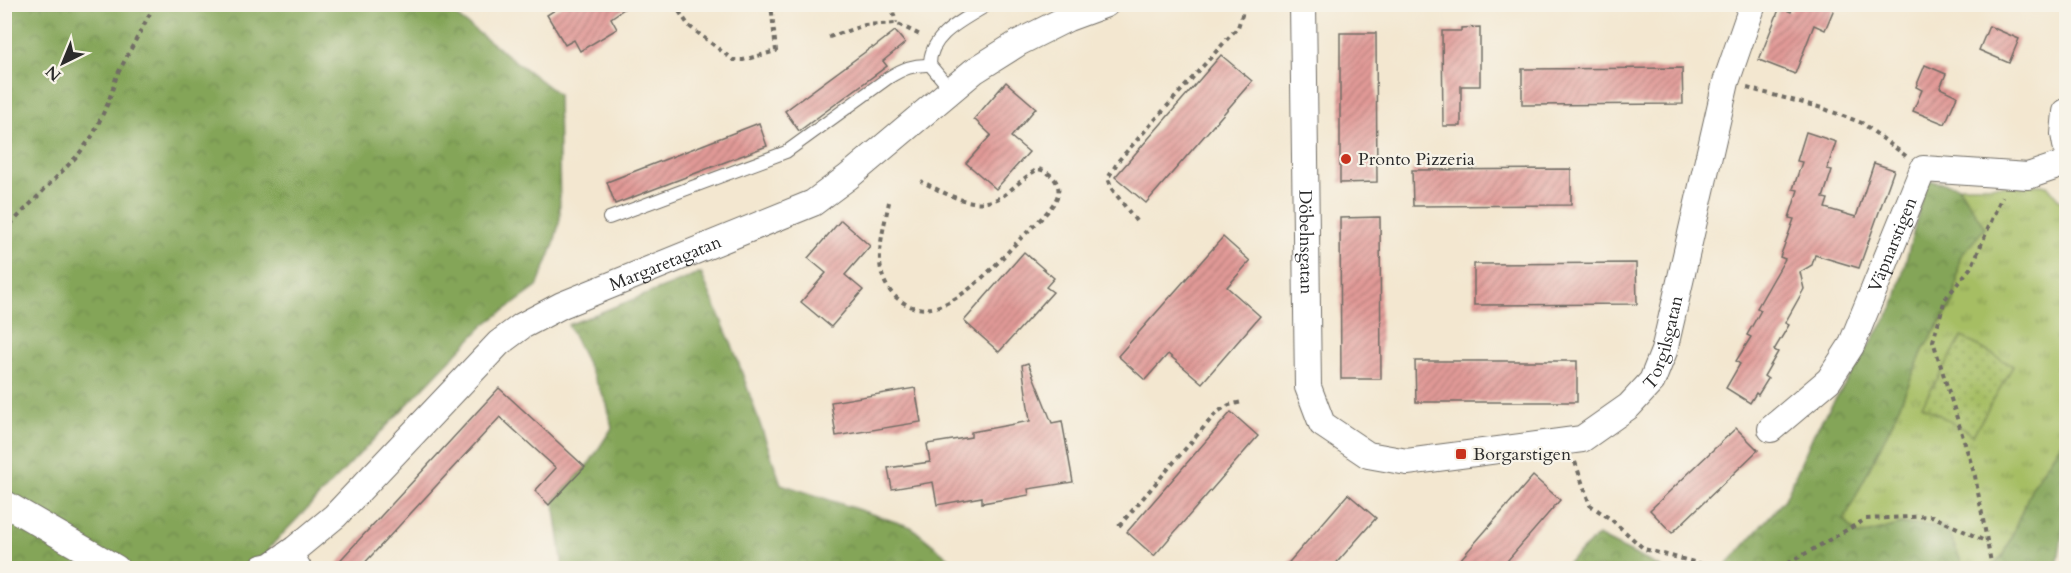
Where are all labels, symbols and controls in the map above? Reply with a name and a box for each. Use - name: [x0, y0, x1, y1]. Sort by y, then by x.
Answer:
- north arrow: [33, 33, 93, 93]
- text: N: [41, 60, 66, 86]
- place label: Pronto Pizzeria: [1358, 147, 1475, 172]
- marker: Pronto Pizzeria: [1339, 152, 1353, 166]
- street label: Döbelnsgatan: [1293, 189, 1319, 295]
- street label: Väpnarstigen: [1862, 192, 1923, 296]
- street label: Margaretagatan: [605, 229, 726, 297]
- street label: Torgilsgatan: [1637, 292, 1689, 395]
- place label: Borgarstigen: [1473, 442, 1572, 467]
- marker: Borgarstigen: [1454, 447, 1468, 461]

